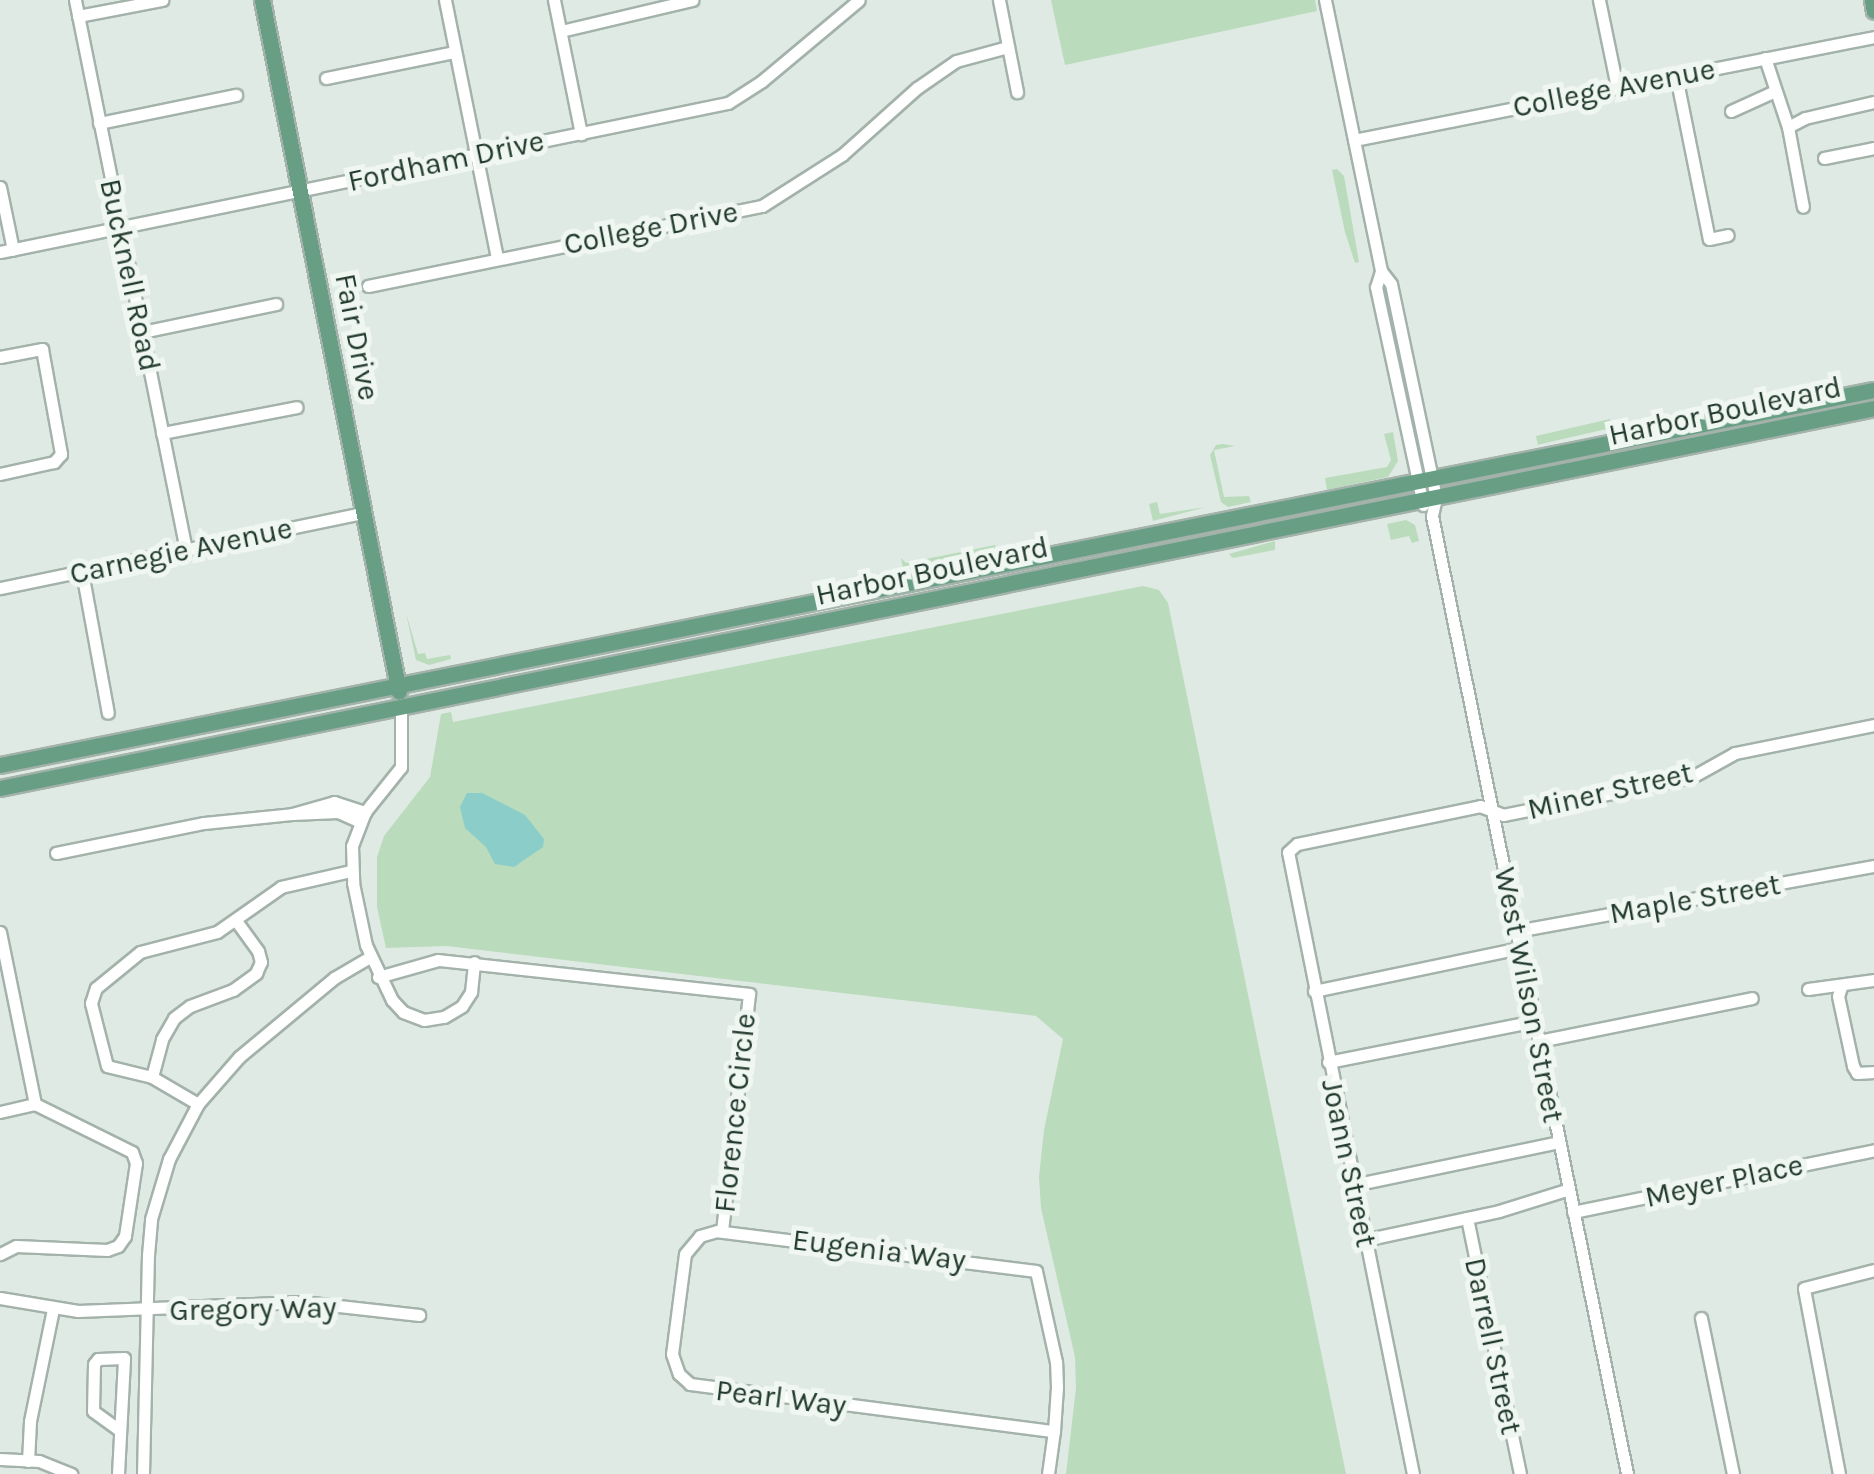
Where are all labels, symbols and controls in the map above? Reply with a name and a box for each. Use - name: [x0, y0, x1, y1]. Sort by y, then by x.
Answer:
- street label: College Avenue: [1510, 51, 1718, 125]
- street label: Fordham Drive: [345, 123, 547, 199]
- street label: Bucknell Road: [92, 176, 168, 374]
- street label: College Drive: [561, 193, 741, 263]
- street label: Fair Drive: [327, 271, 387, 403]
- street label: Harbor Boulevard: [1605, 369, 1845, 453]
- street label: Carnegie Avenue: [67, 510, 295, 592]
- street label: Harbor Boulevard: [812, 529, 1052, 613]
- street label: Miner Street: [1524, 755, 1696, 827]
- street label: West Wilson Street: [1487, 864, 1571, 1126]
- street label: Maple Street: [1607, 866, 1783, 932]
- street label: Florence Circle: [707, 1011, 763, 1215]
- street label: Joann Street: [1314, 1076, 1384, 1250]
- street label: Meyer Place: [1642, 1147, 1806, 1215]
- street label: Eugenia Way: [790, 1222, 968, 1278]
- street label: Darrell Street: [1457, 1254, 1529, 1438]
- street label: Gregory Way: [169, 1290, 337, 1328]
- street label: Pearl Way: [714, 1372, 848, 1424]

